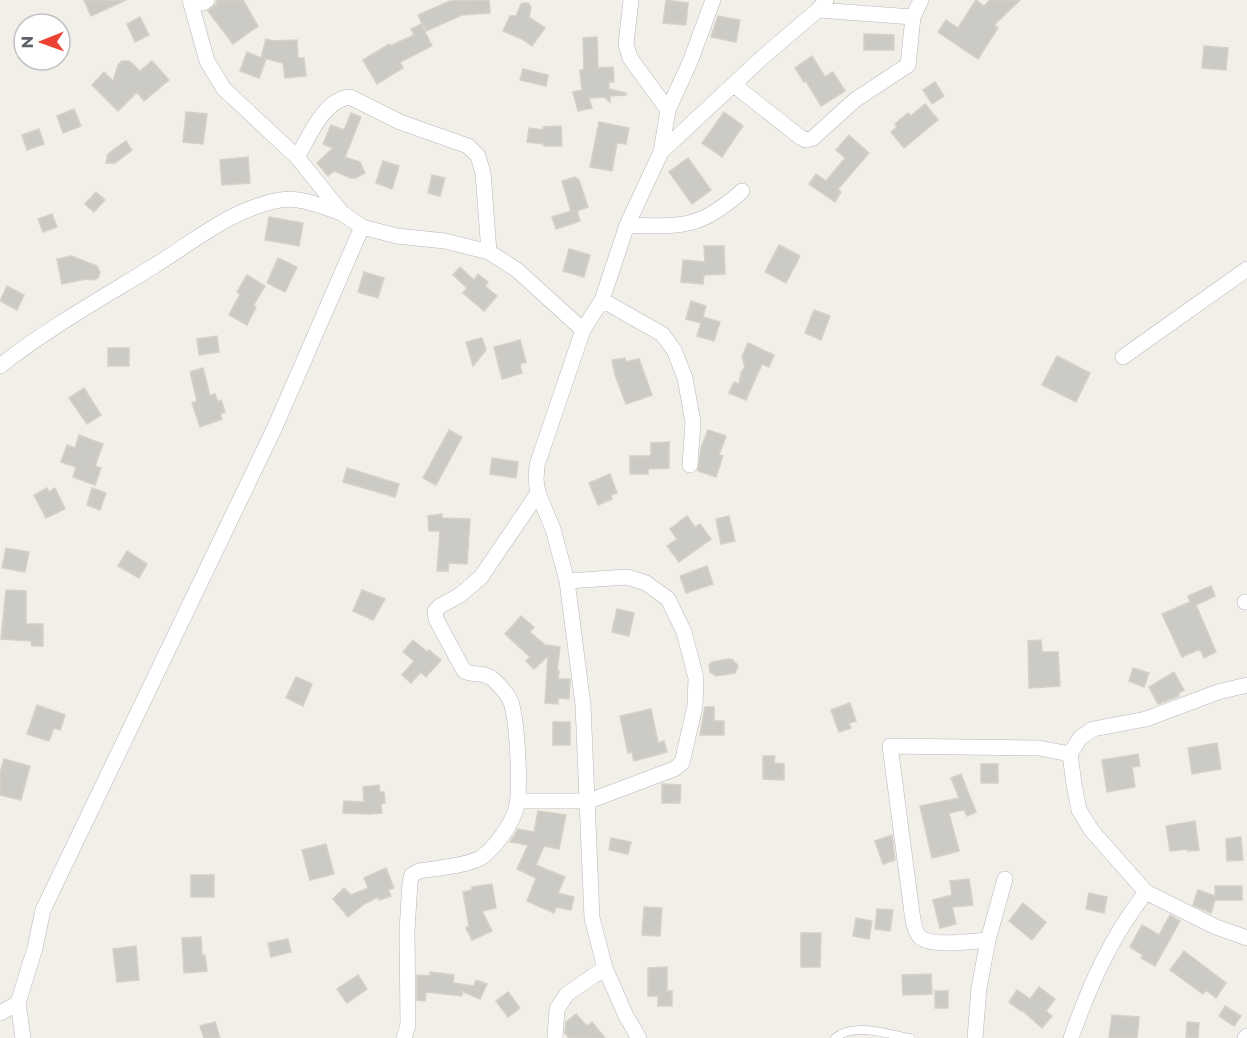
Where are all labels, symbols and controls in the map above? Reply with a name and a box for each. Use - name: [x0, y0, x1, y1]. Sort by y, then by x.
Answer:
- north arrow: [12, 12, 72, 72]
- text: N: [18, 36, 37, 49]

